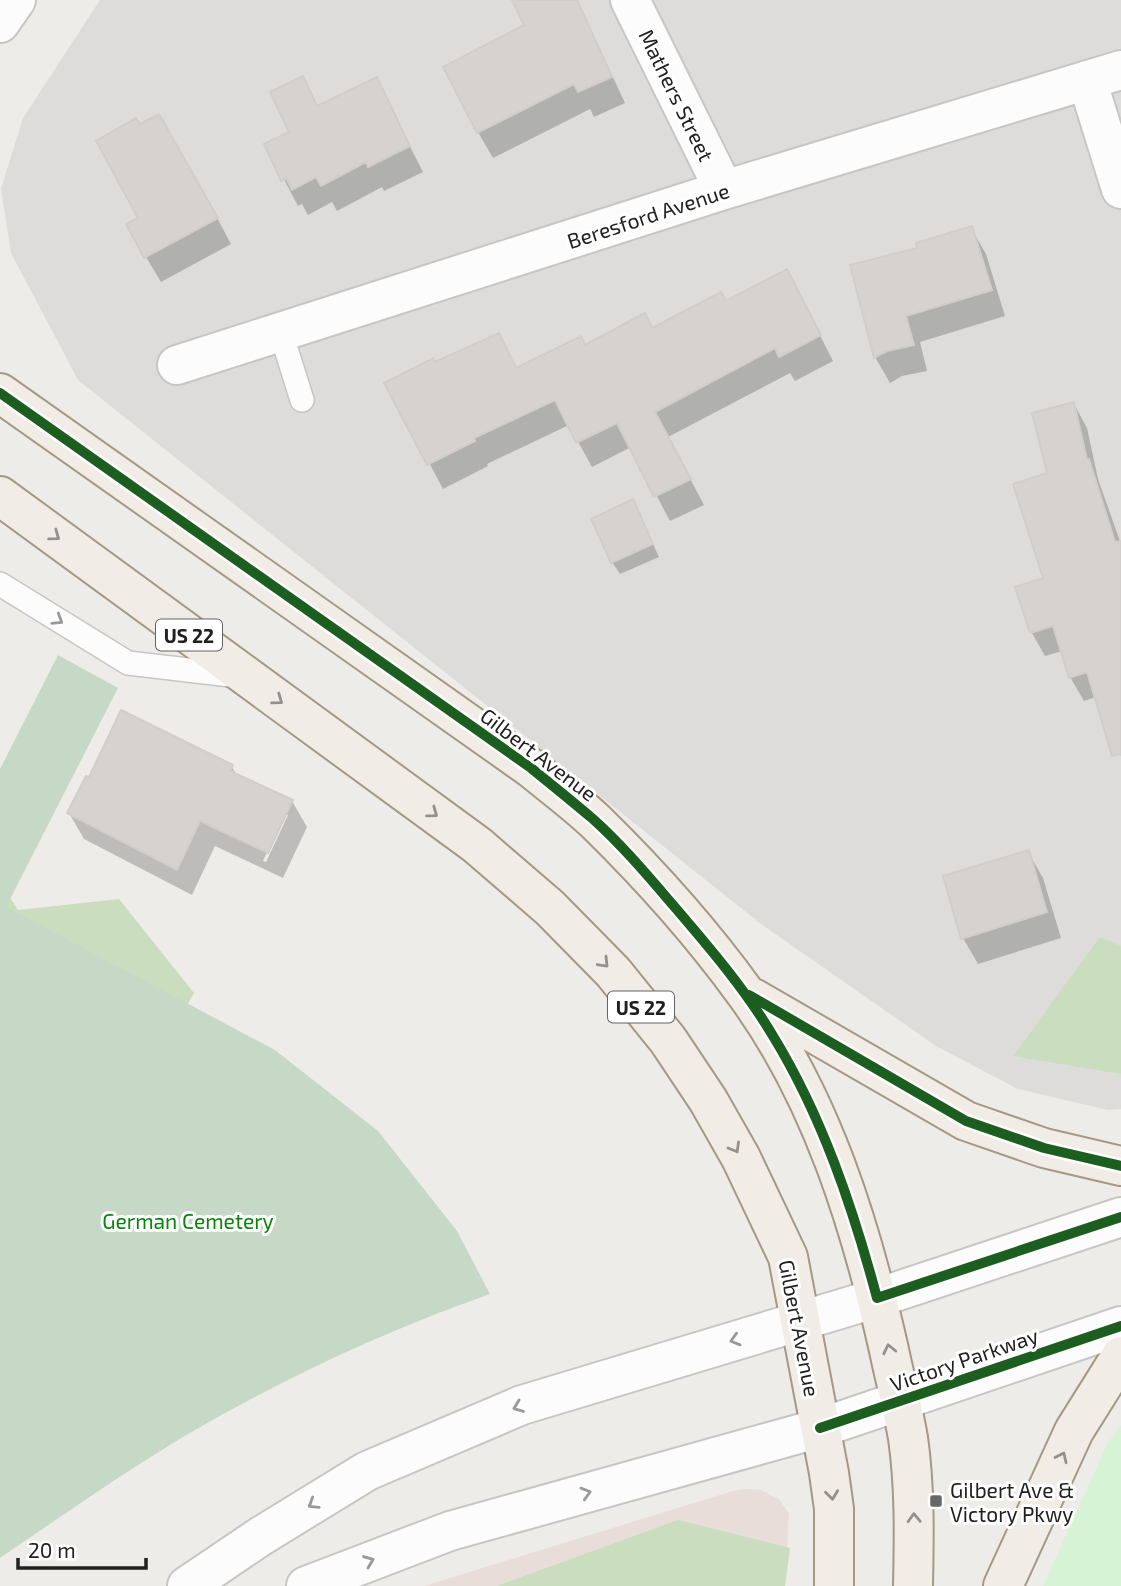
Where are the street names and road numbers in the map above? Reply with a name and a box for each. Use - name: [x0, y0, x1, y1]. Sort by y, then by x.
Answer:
- street label: Mathers Street: [634, 25, 720, 165]
- street label: Beresford Avenue: [564, 177, 732, 253]
- road number: US 22: [156, 620, 222, 650]
- street label: Gilbert Avenue: [476, 702, 602, 806]
- road number: US 22: [608, 992, 674, 1023]
- street label: Gilbert Avenue: [774, 1257, 826, 1399]
- street label: Victory Parkway: [887, 1322, 1041, 1396]

